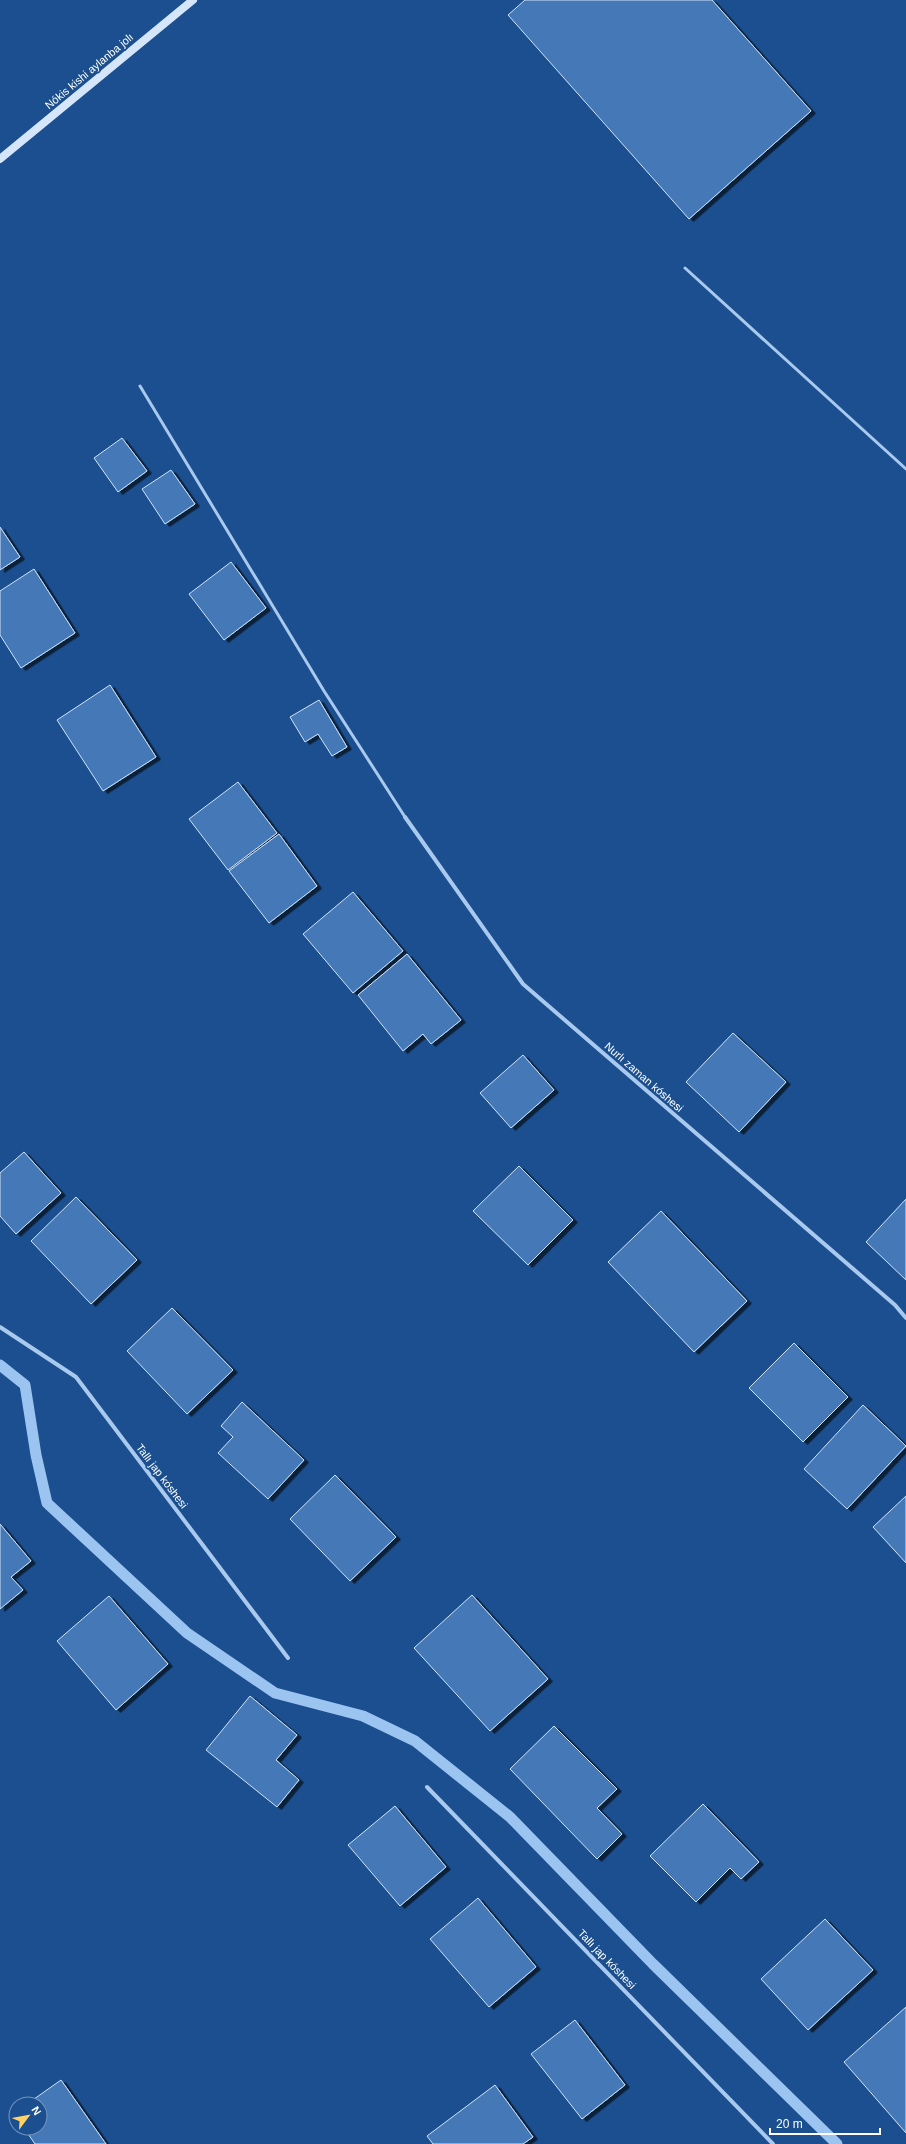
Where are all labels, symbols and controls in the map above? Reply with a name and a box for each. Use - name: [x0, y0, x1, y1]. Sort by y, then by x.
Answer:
- street label: Nókis kishi aylanba jolı: [43, 31, 135, 111]
- street label: Nurlı zaman kóshesi: [602, 1040, 686, 1114]
- street label: Tallı jap kóshesi: [134, 1441, 190, 1511]
- street label: Tallı jap kóshesi: [576, 1927, 638, 1991]
- north arrow: [8, 2096, 48, 2136]
- text: N: [29, 2104, 44, 2117]
- scale bar: [770, 2110, 880, 2136]
- text: 20 m: [776, 2117, 803, 2131]

